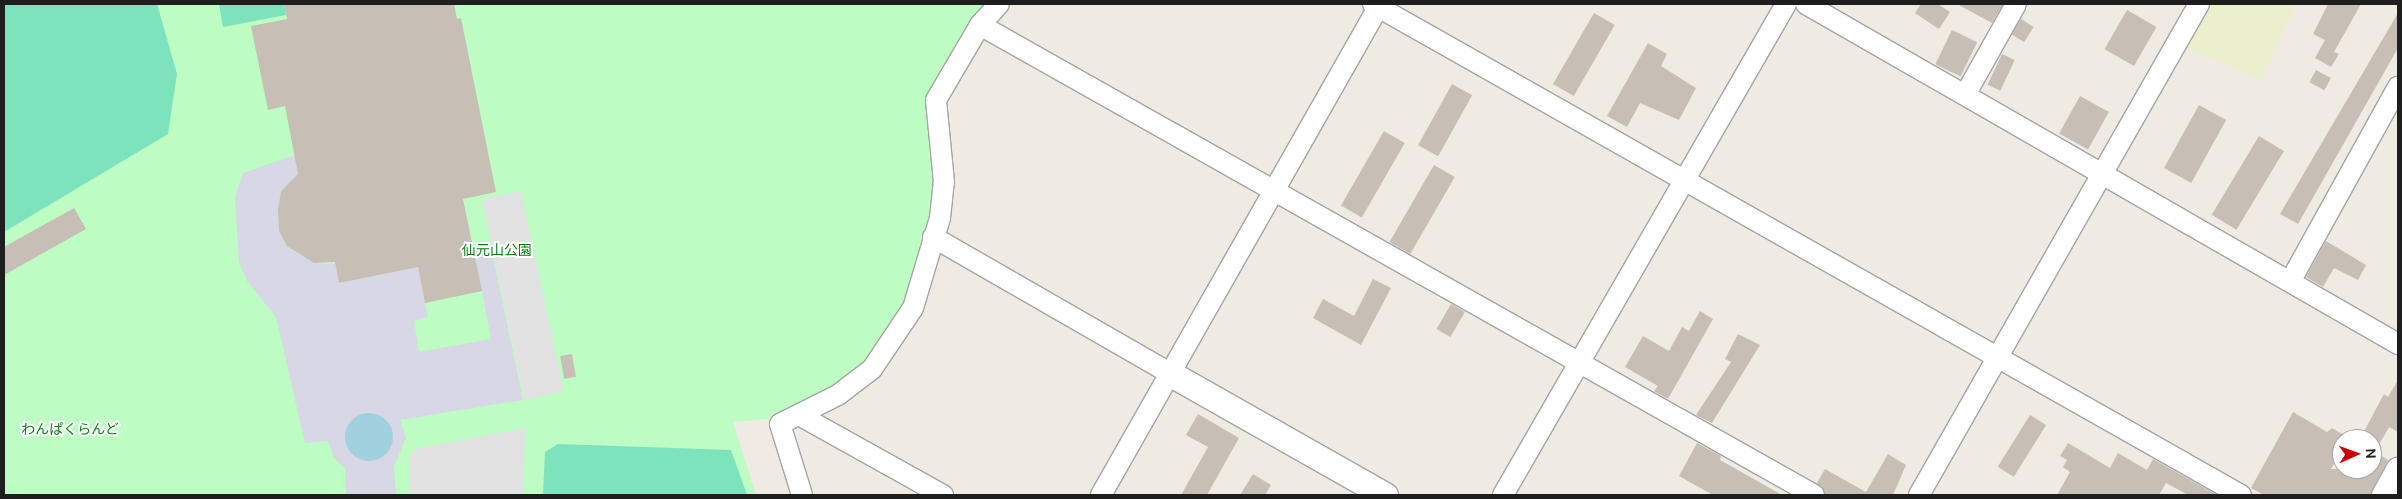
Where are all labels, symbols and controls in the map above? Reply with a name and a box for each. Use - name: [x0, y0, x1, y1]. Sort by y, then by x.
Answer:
- park label: 仙元山公園: [462, 242, 532, 258]
- park label: わんぱくらんど: [21, 421, 119, 437]
- north arrow: [2332, 429, 2382, 479]
- text: N: [2363, 448, 2379, 459]

